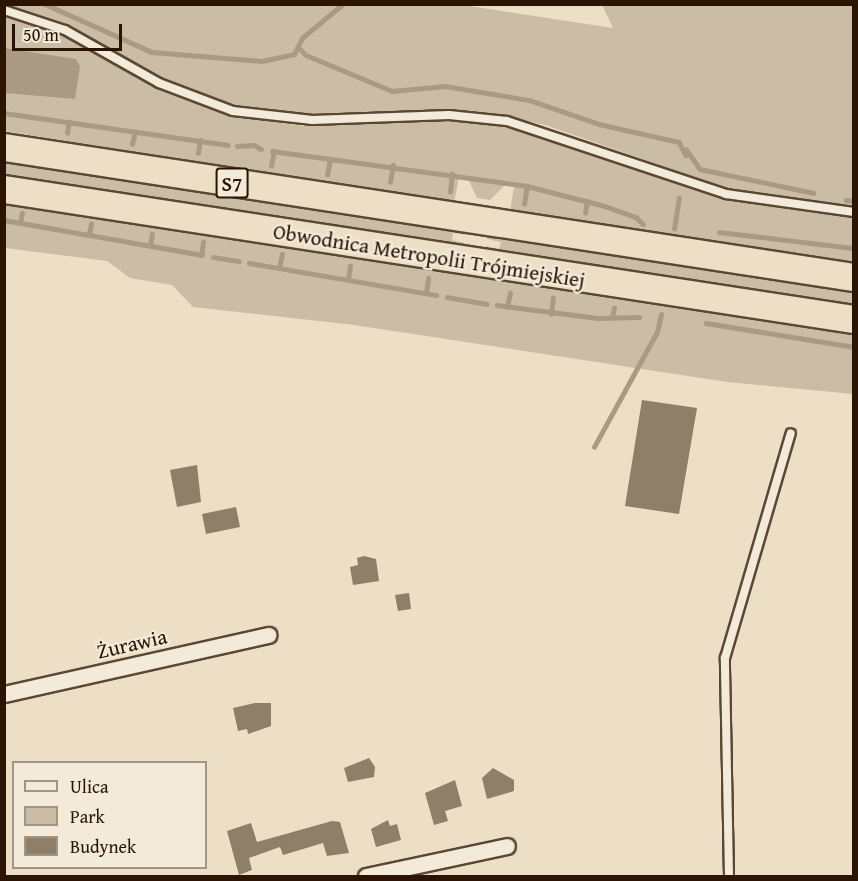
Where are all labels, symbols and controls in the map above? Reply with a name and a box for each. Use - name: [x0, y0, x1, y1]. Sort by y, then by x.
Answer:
- scale bar: [15, 12, 124, 50]
- text: 50 m: [23, 21, 59, 48]
- road number: S7: [216, 166, 248, 200]
- street label: Obwodnica Metropolii Trójmiejskiej: [271, 219, 587, 293]
- street label: Żurawia: [94, 624, 170, 664]
- legend: [12, 761, 207, 869]
- text: Ulica: [70, 773, 108, 800]
- text: Park: [70, 803, 105, 830]
- text: Budynek: [70, 833, 136, 860]

